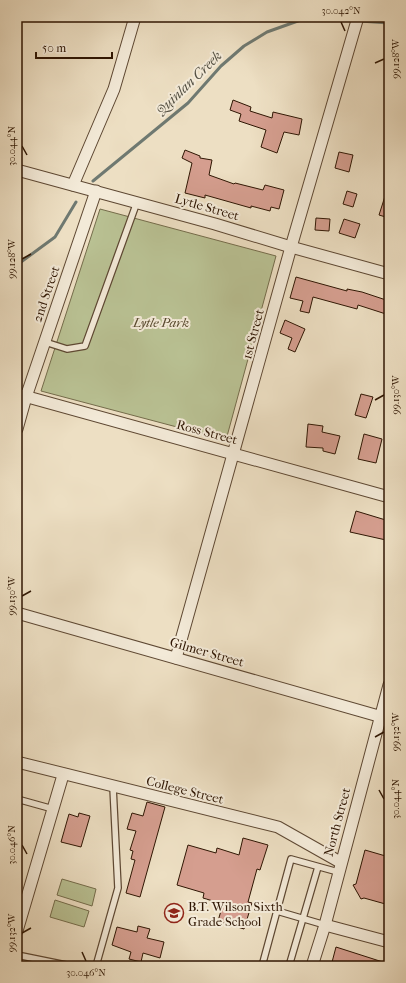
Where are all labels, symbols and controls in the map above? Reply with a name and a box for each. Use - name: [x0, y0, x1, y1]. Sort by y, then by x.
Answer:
- text: 30.042°N: [321, 5, 361, 17]
- scale bar: [36, 34, 112, 60]
- text: 99.128°W: [390, 38, 402, 79]
- text: 50 m: [42, 41, 66, 55]
- water label: Quinlan Creek: [152, 47, 225, 119]
- text: 30.044°N: [6, 126, 18, 166]
- street label: Lytle Street: [173, 191, 241, 223]
- text: 99.128°W: [6, 238, 18, 279]
- street label: 2nd Street: [29, 264, 63, 324]
- street label: 1st Street: [239, 307, 267, 361]
- park label: Lytle Park: [132, 315, 189, 330]
- text: 99.130°W: [390, 374, 402, 415]
- street label: Ross Street: [175, 417, 239, 447]
- text: 99.130°W: [6, 575, 18, 616]
- street label: Gilmer Street: [168, 634, 246, 670]
- text: 99.132°W: [390, 711, 402, 751]
- street label: College Street: [145, 773, 226, 807]
- text: 30.044°N: [390, 779, 402, 819]
- street label: North Street: [321, 786, 353, 858]
- text: 30.046°N: [6, 825, 18, 865]
- place label: B.T. Wilson Sixth Grade School: [188, 899, 284, 929]
- school or university icon: B.T. Wilson Sixth Grade School: [163, 902, 185, 924]
- text: 99.132°W: [6, 912, 18, 952]
- text: 30.046°N: [66, 967, 106, 979]

